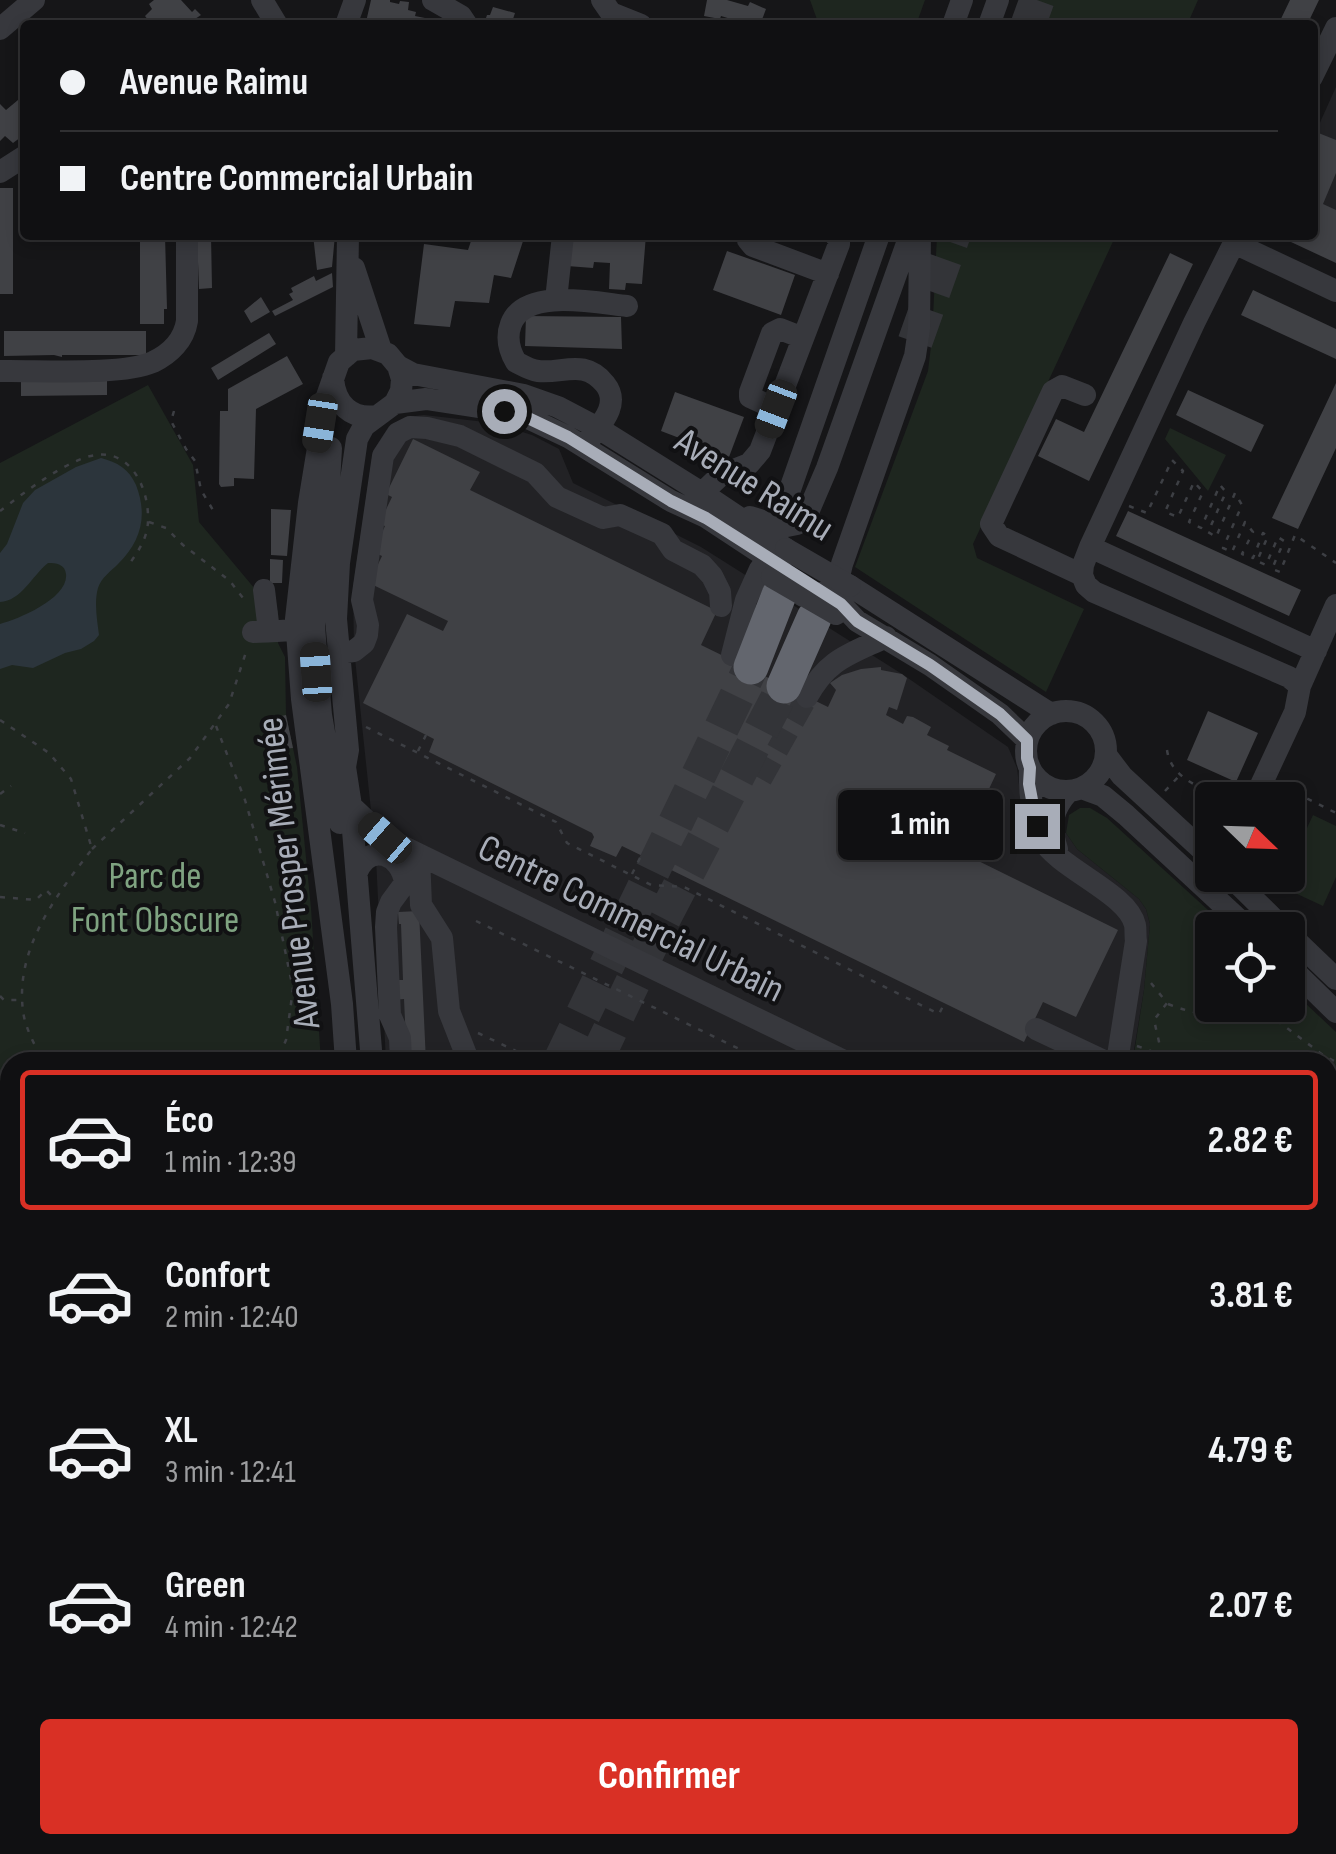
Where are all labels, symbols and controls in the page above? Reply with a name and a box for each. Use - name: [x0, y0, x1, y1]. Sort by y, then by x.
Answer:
- text: Avenue Raimu: [120, 60, 308, 105]
- text: Centre Commercial Urbain: [120, 156, 473, 201]
- car: [751, 376, 801, 442]
- route start: [482, 389, 527, 434]
- car: [300, 391, 340, 455]
- street label: Avenue Raimu: [666, 418, 841, 551]
- car: [299, 641, 333, 703]
- street label: Avenue Prosper Mérimée: [248, 715, 331, 1032]
- north arrow: [1195, 782, 1305, 892]
- map controls: [1195, 782, 1305, 1022]
- callout: 1 min: [837, 791, 1002, 861]
- route end: [1015, 804, 1060, 849]
- text: 1 min: [891, 805, 950, 844]
- car: [353, 807, 417, 869]
- street label: Centre Commercial Urbain: [471, 825, 791, 1013]
- park label: Parc de Font Obscure: [71, 854, 239, 943]
- button: locate: [1195, 912, 1305, 1022]
- icon: car: [45, 1095, 135, 1185]
- text: Éco: [165, 1098, 214, 1143]
- text: 2.82 €: [1208, 1118, 1293, 1163]
- text: 1 min · 12:39: [165, 1143, 296, 1182]
- icon: car: [45, 1250, 135, 1340]
- text: Confort: [165, 1253, 270, 1298]
- text: 3.81 €: [1209, 1273, 1293, 1318]
- text: 2 min · 12:40: [165, 1298, 298, 1337]
- icon: car: [45, 1405, 135, 1495]
- text: XL: [165, 1408, 198, 1453]
- text: 4.79 €: [1208, 1428, 1293, 1473]
- text: 3 min · 12:41: [165, 1453, 296, 1492]
- icon: car: [45, 1560, 135, 1650]
- text: Green: [165, 1563, 246, 1608]
- text: 2.07 €: [1209, 1583, 1293, 1628]
- text: 4 min · 12:42: [165, 1608, 298, 1647]
- button: Confirmer: [40, 1719, 1298, 1834]

